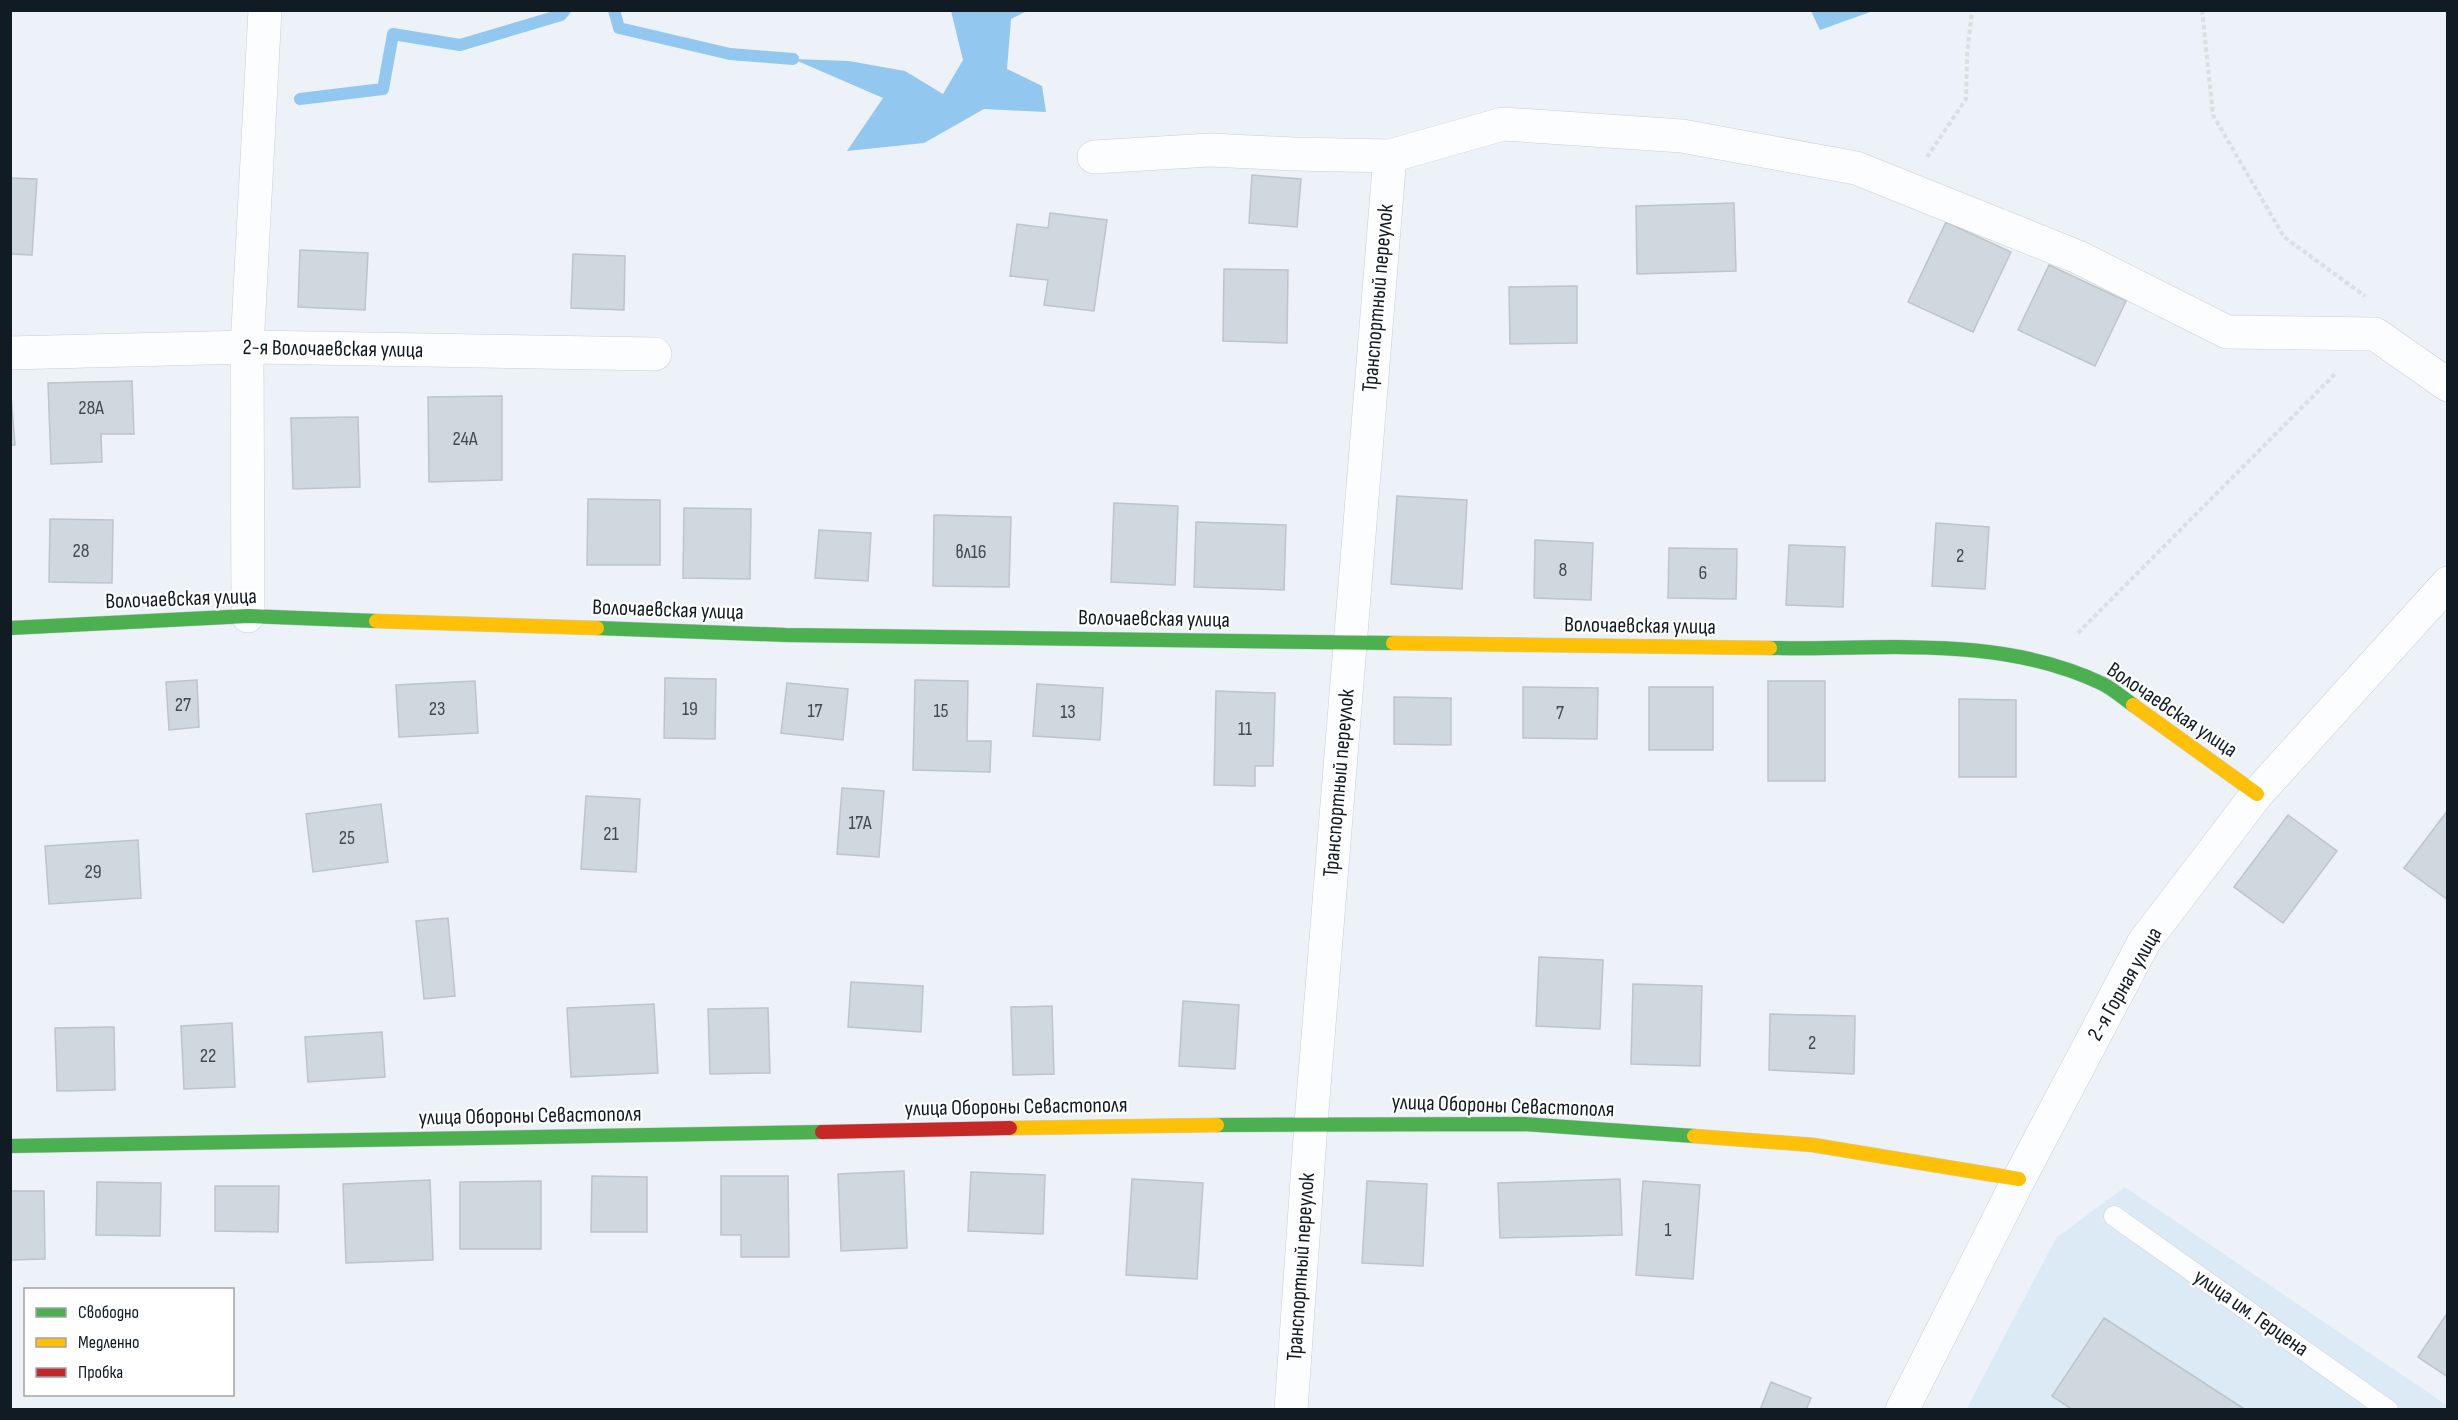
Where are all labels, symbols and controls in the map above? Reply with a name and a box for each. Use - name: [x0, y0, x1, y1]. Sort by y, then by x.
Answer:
- street label: Транспортный переулок: [1356, 202, 1400, 393]
- street label: 2-я Волочаевская улица: [242, 334, 424, 364]
- house number: 28А: [78, 396, 104, 420]
- house number: 24А: [452, 427, 478, 451]
- house number: 28: [73, 539, 90, 563]
- house number: вл16: [955, 540, 987, 564]
- house number: 2: [1956, 544, 1964, 568]
- house number: 8: [1559, 558, 1567, 582]
- house number: 6: [1699, 561, 1707, 585]
- street label: Волочаевская улица: [105, 583, 257, 615]
- street label: Волочаевская улица: [592, 594, 744, 626]
- street label: Волочаевская улица: [1078, 604, 1230, 634]
- street label: Волочаевская улица: [1564, 611, 1716, 641]
- street label: Волочаевская улица: [2102, 656, 2242, 764]
- street label: Транспортный переулок: [1317, 687, 1361, 878]
- house number: 27: [175, 693, 191, 717]
- house number: 23: [429, 697, 445, 721]
- house number: 19: [682, 697, 698, 721]
- house number: 17: [808, 699, 822, 723]
- house number: 15: [933, 699, 949, 723]
- house number: 13: [1060, 700, 1076, 724]
- house number: 7: [1556, 701, 1564, 725]
- house number: 11: [1238, 717, 1252, 741]
- house number: 17А: [848, 811, 872, 835]
- house number: 21: [603, 822, 619, 846]
- house number: 25: [339, 826, 355, 850]
- house number: 29: [84, 860, 102, 884]
- street label: 2-я Горная улица: [2082, 922, 2168, 1046]
- house number: 2: [1808, 1031, 1816, 1055]
- house number: 22: [200, 1044, 216, 1068]
- street label: улица Обороны Севастополя: [1391, 1089, 1615, 1123]
- street label: улица Обороны Севастополя: [904, 1092, 1128, 1122]
- street label: улица Обороны Севастополя: [418, 1101, 642, 1131]
- street label: Транспортный переулок: [1281, 1171, 1321, 1362]
- house number: 1: [1665, 1218, 1672, 1242]
- street label: улица им. Герцена: [2188, 1263, 2314, 1363]
- legend: [24, 1288, 234, 1396]
- text: Свободно: [78, 1302, 139, 1323]
- text: Медленно: [78, 1332, 140, 1353]
- text: Пробка: [78, 1362, 123, 1383]

